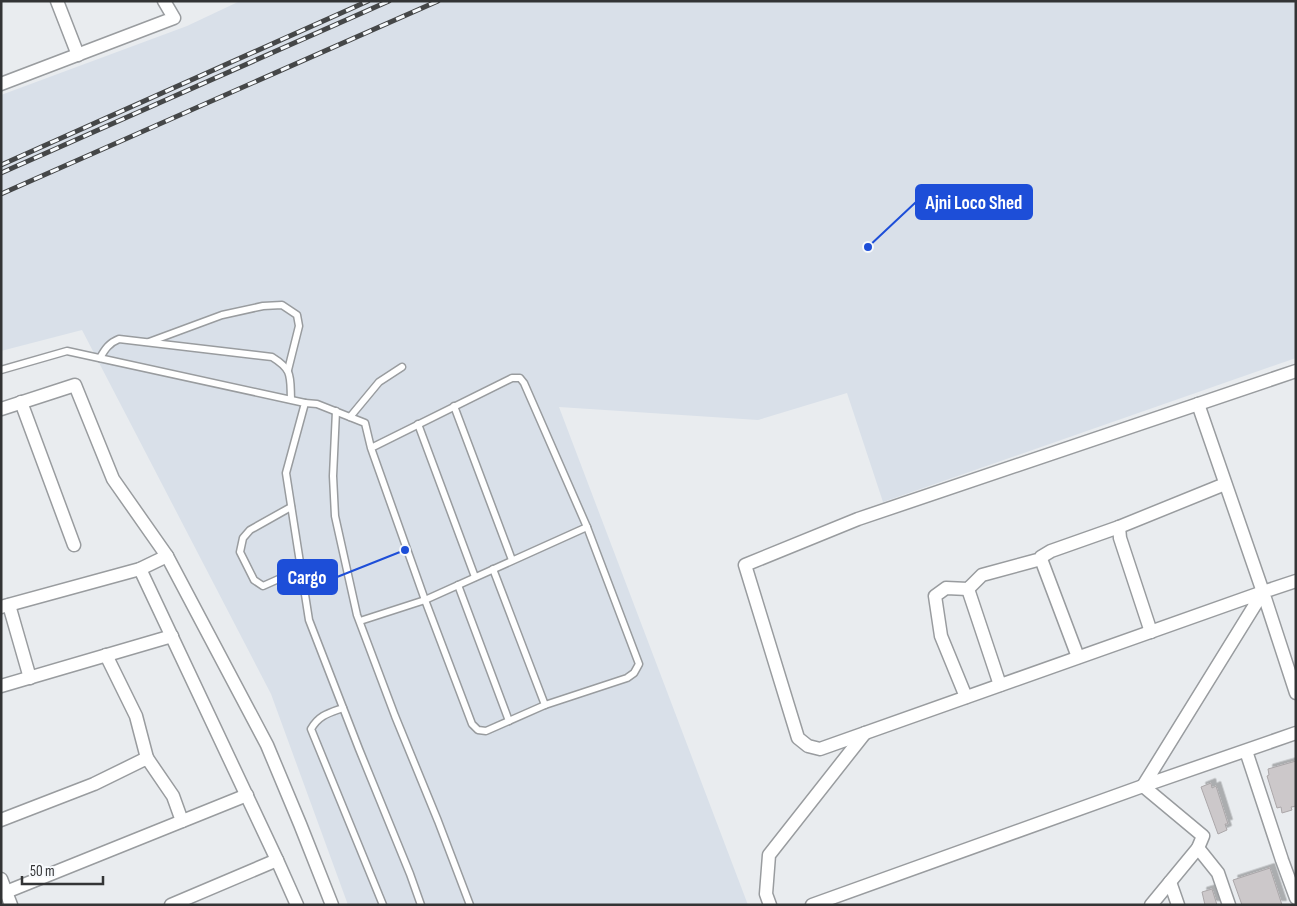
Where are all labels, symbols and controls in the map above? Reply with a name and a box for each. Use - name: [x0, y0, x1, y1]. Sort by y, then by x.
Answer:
- callout: Ajni Loco Shed: [916, 185, 1032, 219]
- text: Ajni Loco Shed: [925, 192, 1022, 215]
- callout: Cargo: [278, 560, 337, 594]
- text: Cargo: [288, 567, 326, 590]
- scale bar: [22, 854, 104, 886]
- text: 50 m: [30, 862, 55, 881]

